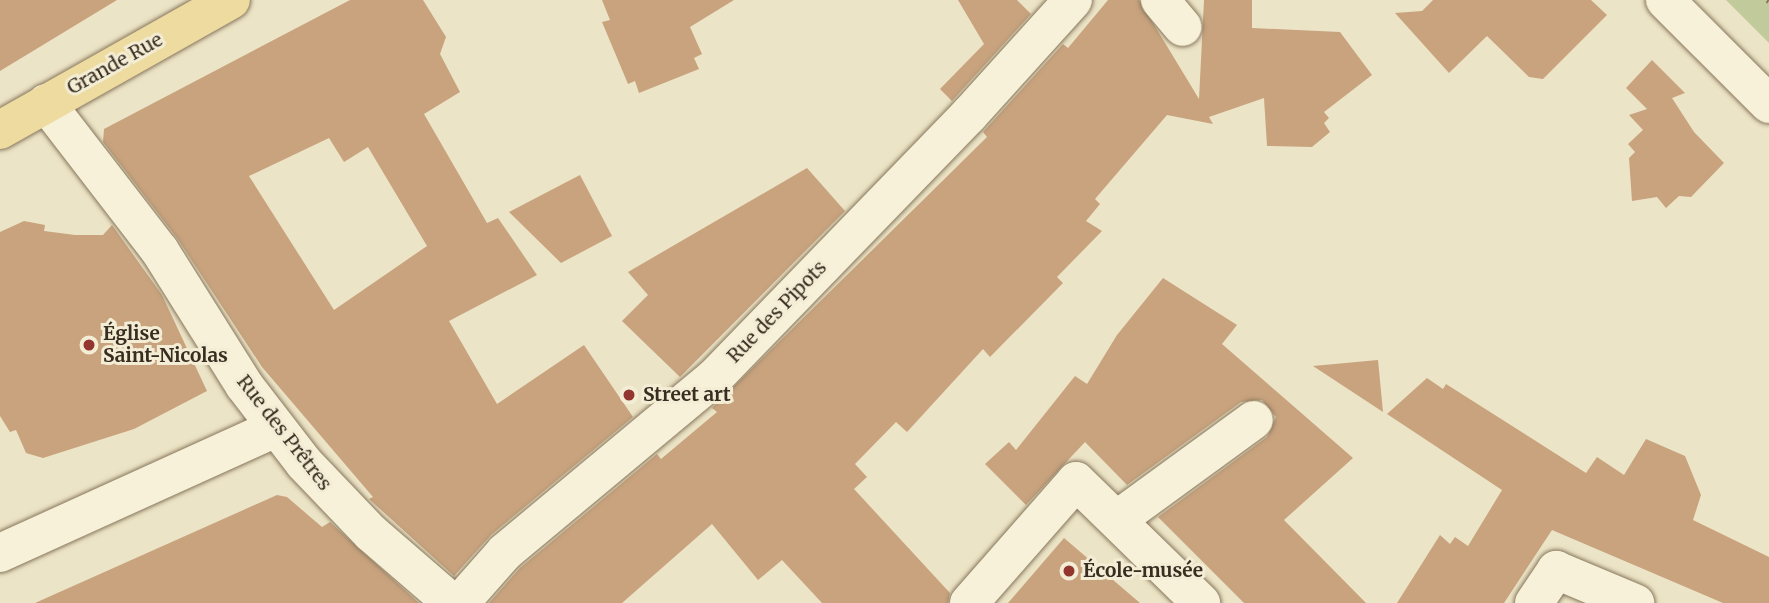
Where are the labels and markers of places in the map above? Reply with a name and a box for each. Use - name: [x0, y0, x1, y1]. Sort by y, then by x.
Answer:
- place label: Église Saint-Nicolas: [103, 323, 228, 367]
- marker: Église Saint-Nicolas: [81, 337, 97, 353]
- place label: Street art: [643, 384, 731, 406]
- marker: Street art: [621, 387, 637, 403]
- place label: École-musée: [1083, 560, 1203, 582]
- marker: École-musée: [1061, 563, 1077, 579]

